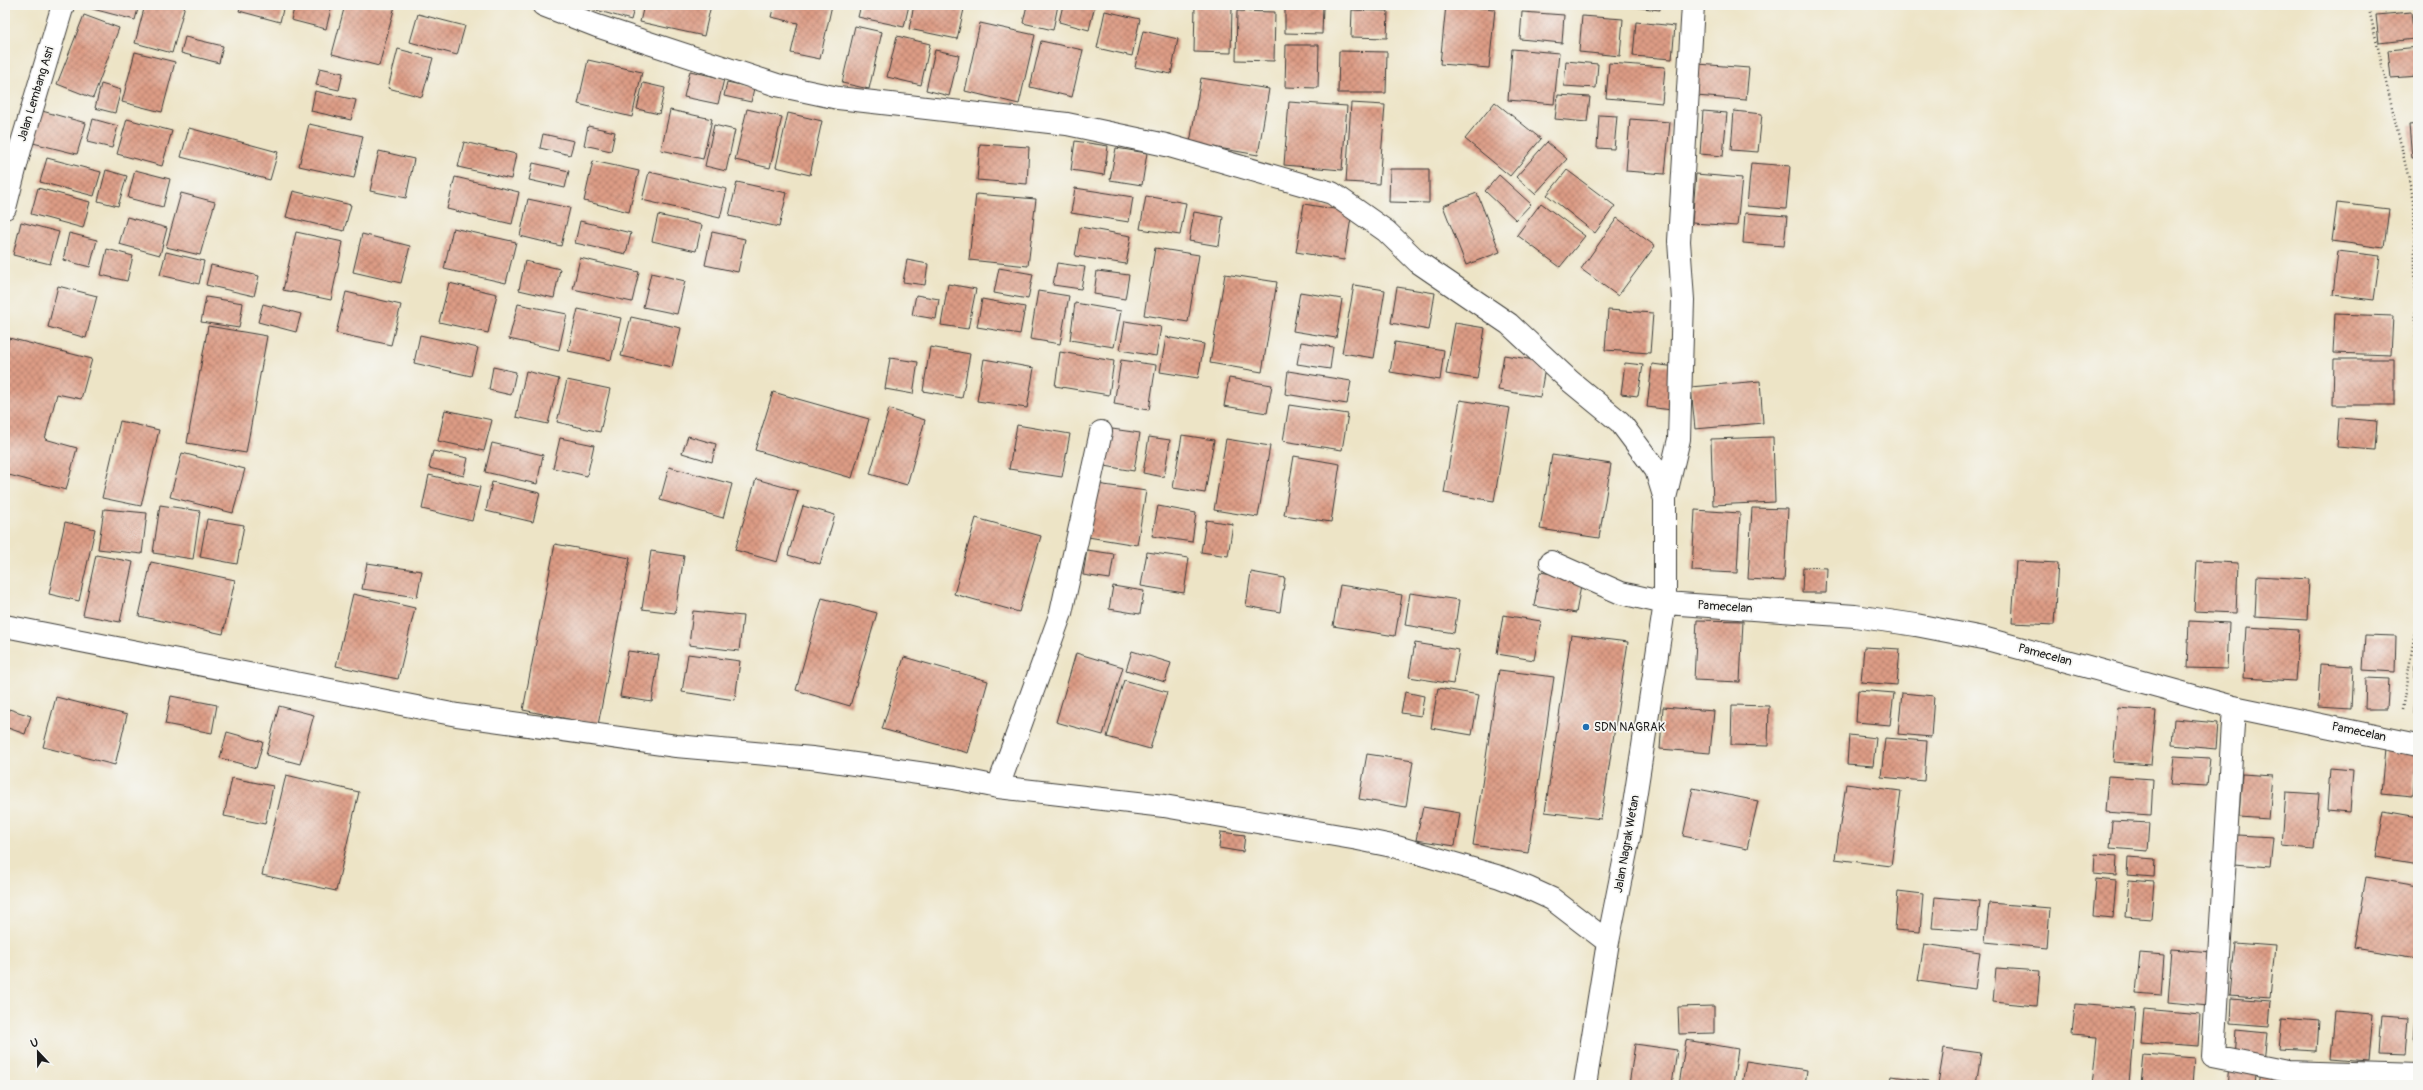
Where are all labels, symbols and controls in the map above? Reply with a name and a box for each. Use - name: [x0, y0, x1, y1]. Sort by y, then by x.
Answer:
- street label: Jalan Lembang Asri: [14, 45, 58, 143]
- street label: Pamecelan: [1697, 598, 1753, 616]
- street label: Pamecelan: [2016, 641, 2074, 669]
- street label: Pamecelan: [2330, 719, 2388, 745]
- place label: SDN NAGRAK: [1594, 720, 1665, 735]
- marker: SDN NAGRAK: [1581, 722, 1591, 732]
- street label: Jalan Nagrak Wetan: [1611, 794, 1643, 894]
- north arrow: [18, 1032, 58, 1072]
- text: U: [29, 1036, 40, 1051]

